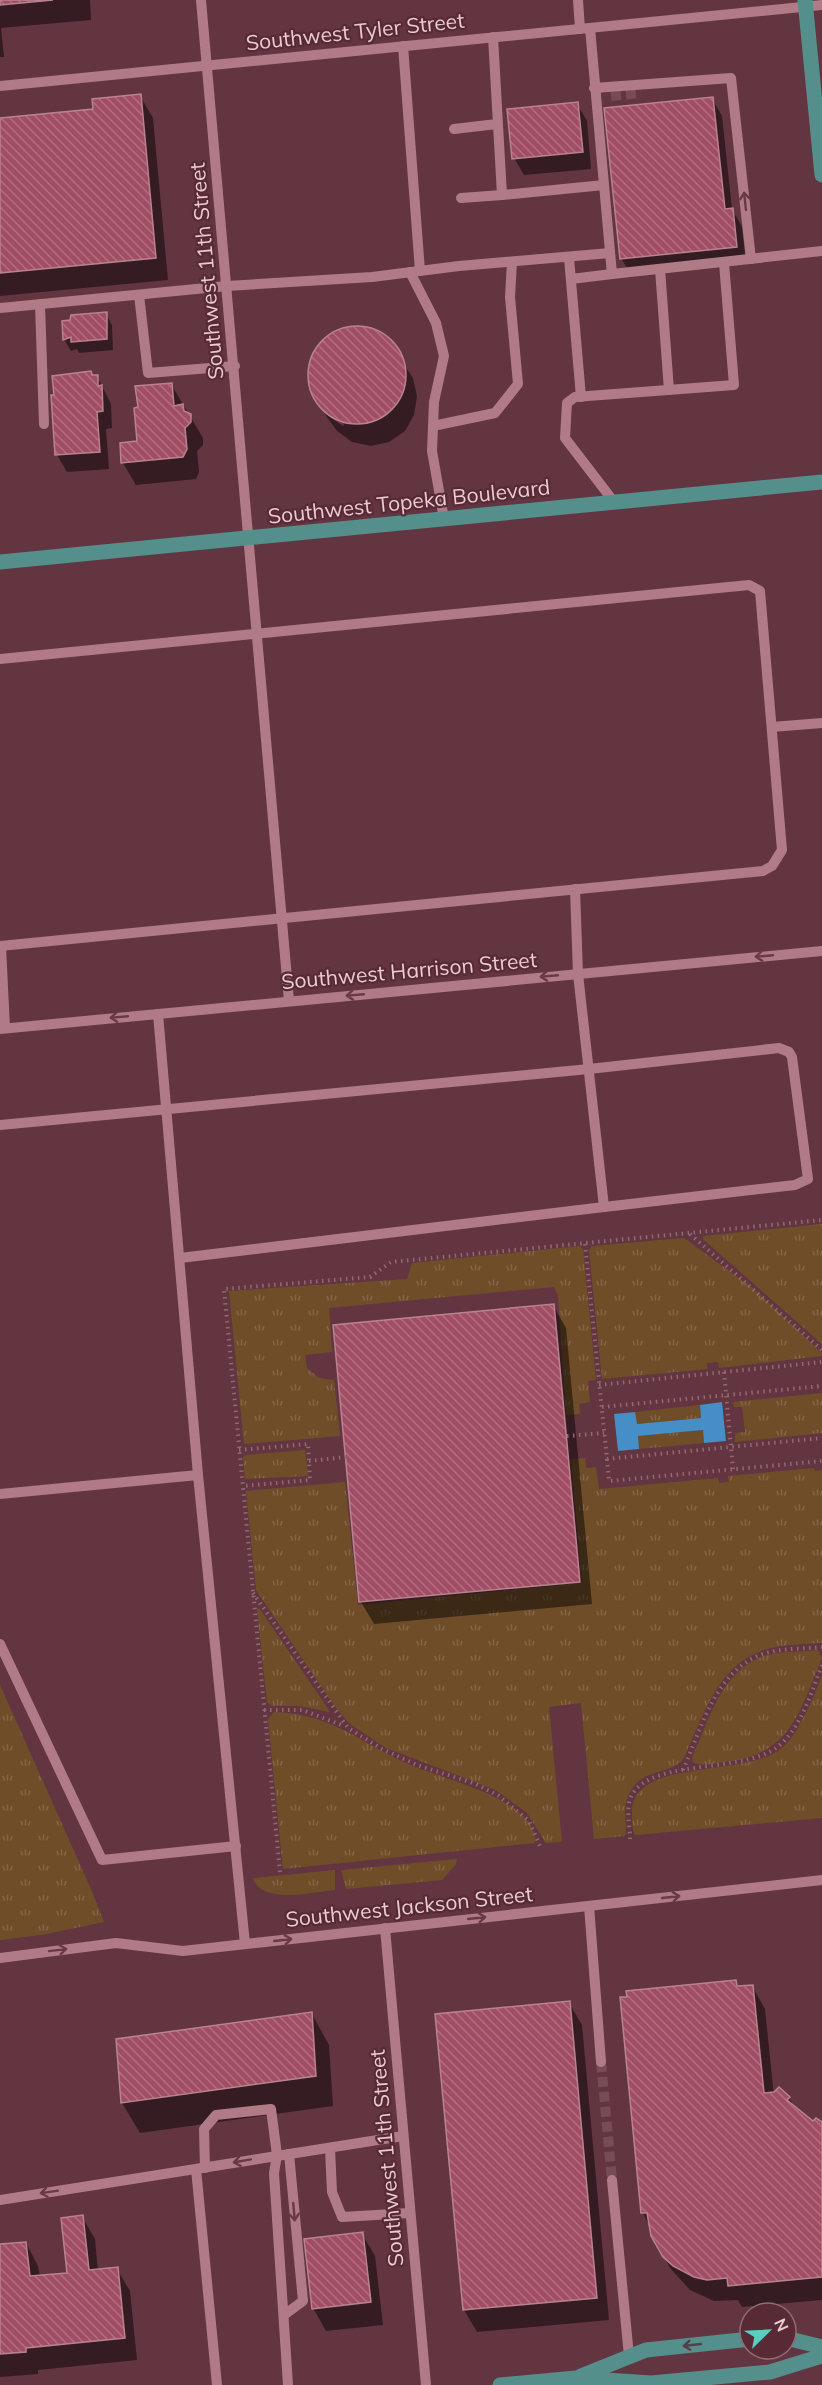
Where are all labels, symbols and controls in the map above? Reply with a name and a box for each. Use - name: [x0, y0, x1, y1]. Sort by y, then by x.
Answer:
- street label: Southwest Tyler Street: [245, 7, 465, 55]
- street label: Southwest 11th Street: [184, 161, 228, 381]
- one-way arrow: [739, 192, 750, 212]
- street label: Southwest Topeka Boulevard: [267, 473, 551, 529]
- street label: Southwest Harrison Street: [280, 946, 538, 994]
- one-way arrow: [754, 951, 774, 962]
- one-way arrow: [539, 971, 559, 982]
- one-way arrow: [345, 990, 365, 1001]
- one-way arrow: [109, 1012, 129, 1023]
- street label: Southwest Jackson Street: [284, 1880, 534, 1932]
- one-way arrow: [660, 1891, 680, 1902]
- one-way arrow: [466, 1912, 486, 1923]
- one-way arrow: [273, 1934, 292, 1945]
- one-way arrow: [48, 1945, 67, 1956]
- street label: Southwest 11th Street: [364, 2048, 408, 2268]
- one-way arrow: [233, 2156, 252, 2167]
- one-way arrow: [40, 2187, 60, 2198]
- one-way arrow: [289, 2202, 300, 2222]
- north arrow: [738, 2301, 798, 2361]
- text: N: [770, 2315, 793, 2334]
- one-way arrow: [682, 2340, 702, 2351]

